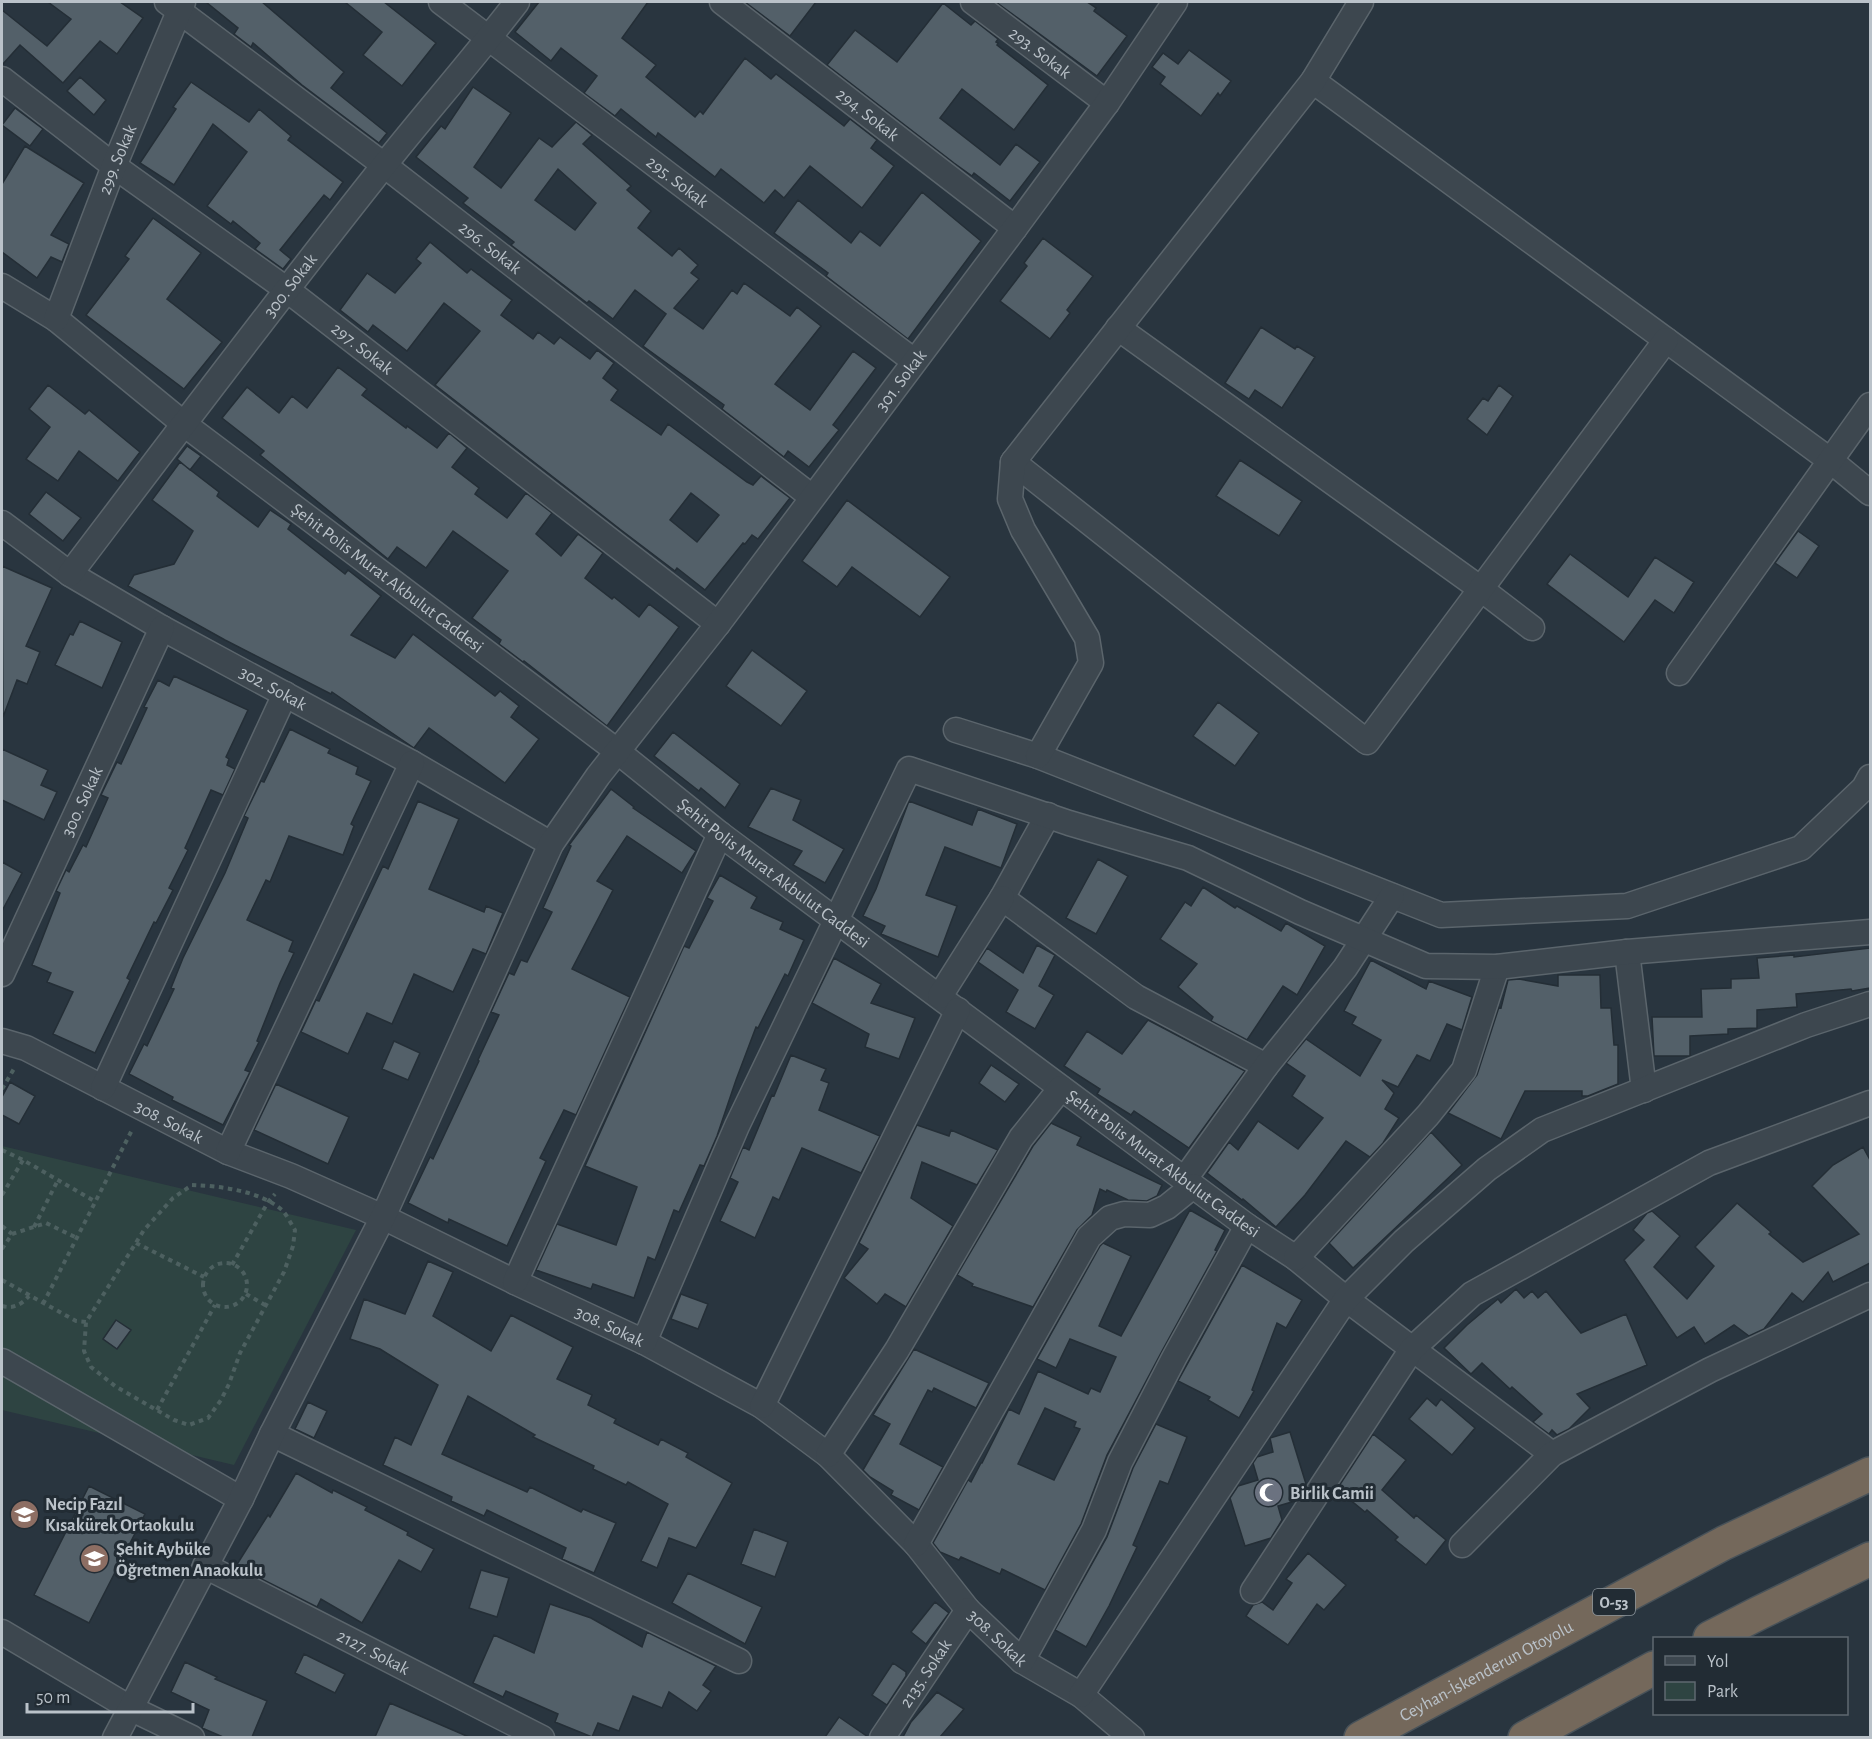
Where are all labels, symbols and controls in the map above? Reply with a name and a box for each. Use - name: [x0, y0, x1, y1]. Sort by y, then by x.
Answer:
- street label: 293. Sokak: [1005, 24, 1075, 83]
- street label: 294. Sokak: [832, 85, 902, 145]
- street label: 299. Sokak: [96, 121, 141, 197]
- street label: 295. Sokak: [643, 153, 712, 212]
- street label: 296. Sokak: [455, 219, 525, 278]
- street label: 300. Sokak: [261, 250, 321, 321]
- street label: 297. Sokak: [328, 320, 397, 379]
- street label: 301. Sokak: [873, 346, 931, 415]
- street label: Şehit Polis Murat Akbulut Caddesi: [288, 500, 486, 657]
- street label: 302. Sokak: [236, 663, 310, 715]
- street label: 300. Sokak: [59, 763, 107, 840]
- street label: Şehit Polis Murat Akbulut Caddesi: [674, 795, 872, 952]
- street label: Şehit Polis Murat Akbulut Caddesi: [1063, 1087, 1262, 1242]
- street label: 308. Sokak: [132, 1098, 206, 1148]
- street label: 308. Sokak: [572, 1303, 647, 1351]
- mosque icon: Birlik Camii: [1253, 1477, 1285, 1509]
- place label: Birlik Camii: [1290, 1485, 1374, 1503]
- place label: Necip Fazıl Kısakürek Ortaokulu: [45, 1496, 195, 1535]
- school or university icon: Necip Fazıl Kısakürek Ortaokulu: [8, 1498, 40, 1530]
- place label: Şehit Aybüke Öğretmen Anaokulu: [116, 1541, 263, 1580]
- school or university icon: Şehit Aybüke Öğretmen Anaokulu: [79, 1543, 111, 1575]
- road number: O-53: [1593, 1589, 1635, 1615]
- street label: 308. Sokak: [964, 1607, 1030, 1671]
- street label: Ceyhan-İskenderun Otoyolu: [1397, 1618, 1576, 1725]
- street label: 2127. Sokak: [334, 1627, 413, 1679]
- street label: 2135. Sokak: [897, 1636, 956, 1711]
- legend: [1653, 1637, 1848, 1715]
- text: Yol: [1707, 1653, 1729, 1671]
- scale bar: [27, 1676, 194, 1714]
- text: Park: [1707, 1683, 1739, 1701]
- text: 50 m: [36, 1689, 70, 1707]

